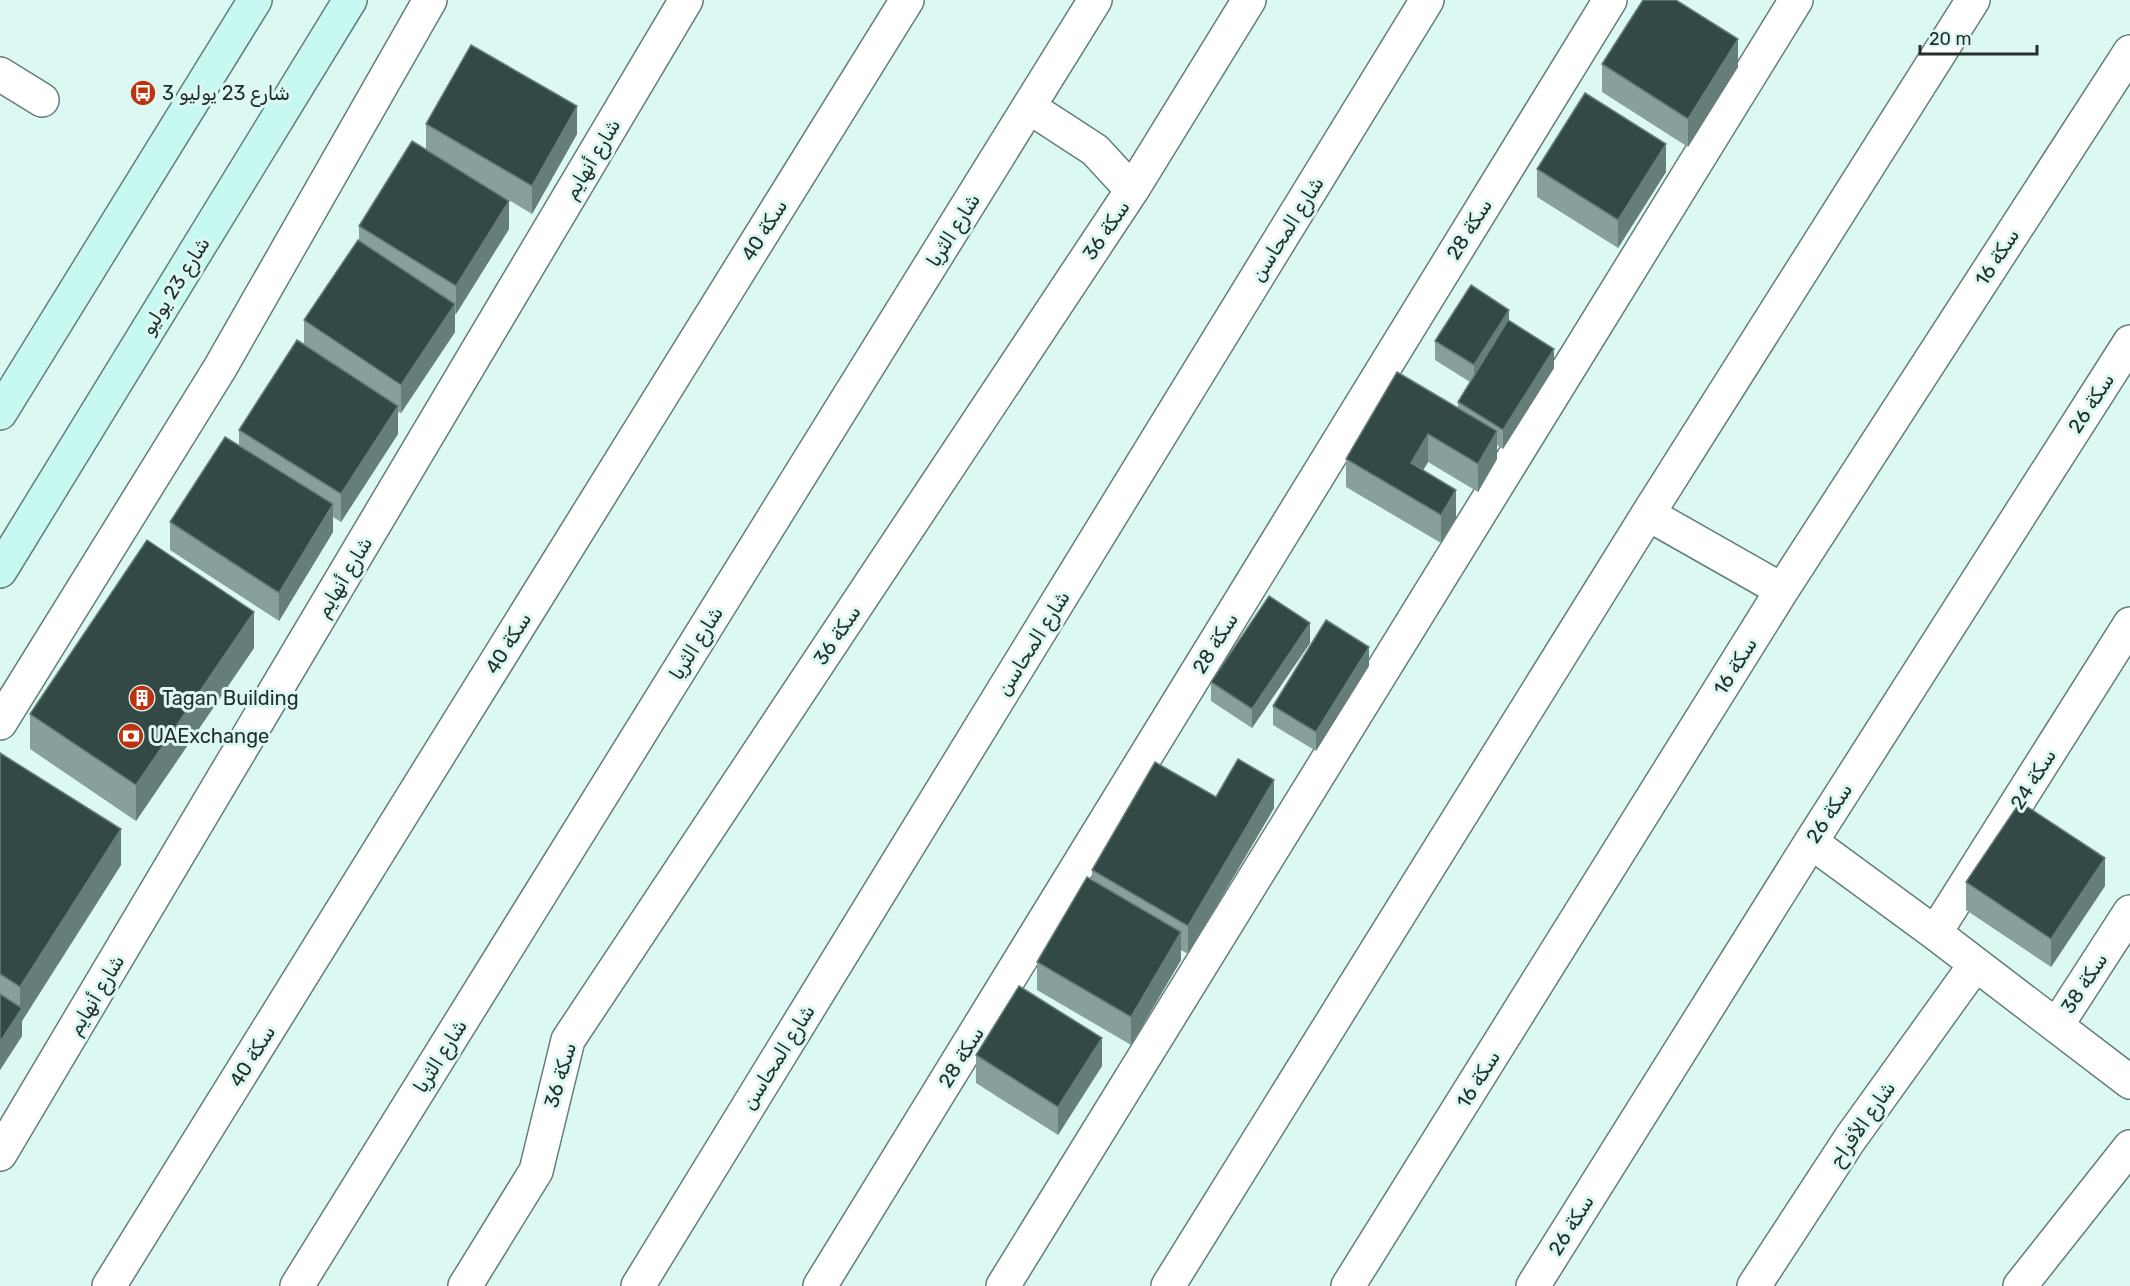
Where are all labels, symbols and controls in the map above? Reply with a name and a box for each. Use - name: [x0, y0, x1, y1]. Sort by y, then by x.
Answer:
- scale bar: [1920, 18, 2037, 56]
- text: 20 m: [1929, 28, 1971, 50]
- bus stop icon: شارع 23 يوليو 3: [128, 78, 158, 108]
- place label: شارع 23 يوليو 3: [162, 81, 290, 107]
- street label: شارع أنهايم: [559, 114, 627, 205]
- street label: شارع المحاسن: [1245, 172, 1330, 287]
- street label: شارع الثريا: [921, 189, 987, 272]
- street label: سكة 28: [1441, 194, 1497, 264]
- street label: سكة 40: [736, 195, 792, 265]
- street label: سكة 36: [1077, 196, 1135, 264]
- street label: سكة 16: [1970, 224, 2024, 290]
- street label: شارع 23 يوليو: [135, 232, 216, 341]
- street label: سكة 26: [2063, 369, 2119, 437]
- street label: شارع أنهايم: [311, 532, 379, 623]
- street label: شارع المحاسن: [991, 586, 1076, 701]
- street label: سكة 36: [808, 601, 866, 669]
- street label: شارع الثريا: [664, 602, 730, 685]
- street label: سكة 40: [480, 608, 536, 678]
- street label: سكة 28: [1187, 608, 1243, 678]
- street label: سكة 16: [1708, 633, 1762, 699]
- building icon: Tagan Building: [127, 683, 157, 713]
- place label: Tagan Building: [162, 686, 299, 710]
- bank icon: UAExchange: [116, 721, 146, 751]
- place label: UAExchange: [150, 724, 269, 748]
- street label: سكة 24: [2005, 744, 2061, 814]
- street label: سكة 26: [1801, 779, 1857, 847]
- street label: سكة 38: [2056, 948, 2112, 1018]
- street label: شارع أنهايم: [63, 950, 131, 1041]
- street label: شارع المحاسن: [736, 1000, 821, 1115]
- street label: شارع الثريا: [408, 1015, 474, 1098]
- street label: سكة 40: [224, 1021, 280, 1091]
- street label: سكة 28: [933, 1022, 989, 1092]
- street label: سكة 36: [539, 1040, 581, 1110]
- street label: سكة 16: [1451, 1046, 1505, 1112]
- street label: شارع الأفراح: [1824, 1077, 1902, 1173]
- street label: سكة 26: [1543, 1190, 1599, 1260]

